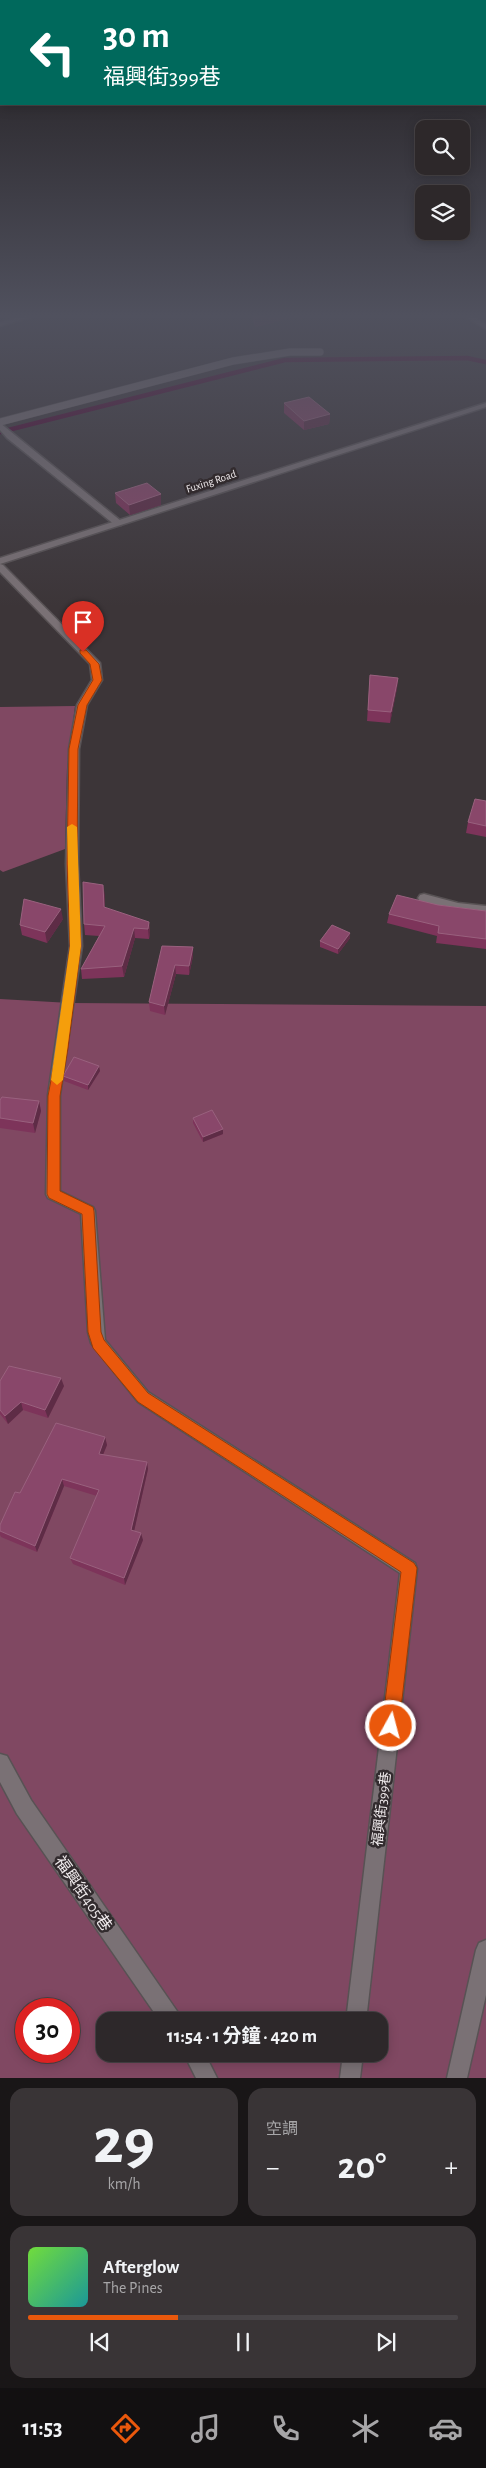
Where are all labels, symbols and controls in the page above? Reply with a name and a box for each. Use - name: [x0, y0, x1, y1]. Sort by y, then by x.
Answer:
- text: 30 m: [103, 19, 170, 54]
- icon: left: [20, 20, 85, 85]
- text: 福興街399巷: [103, 66, 221, 88]
- map controls: [415, 120, 470, 240]
- button: search: [415, 120, 470, 175]
- button: layers: [415, 185, 470, 240]
- street label: Fuxing Road: [185, 468, 238, 495]
- pin: [62, 601, 104, 652]
- icon: arrive: [69, 608, 97, 636]
- position arrow: [364, 1699, 416, 1751]
- street label: 福興街399巷: [369, 1771, 394, 1847]
- street label: 福興街405巷: [52, 1853, 115, 1934]
- speed limit sign: 30: [15, 1998, 80, 2063]
- text: 11:54 · 1 分鐘 · 420 m: [167, 2027, 317, 2046]
- text: 29: [93, 2110, 155, 2175]
- text: 空調: [266, 2121, 298, 2137]
- text: 20°: [338, 2148, 386, 2186]
- text: −: [266, 2154, 279, 2182]
- text: +: [445, 2154, 458, 2182]
- text: km/h: [107, 2176, 141, 2192]
- text: Afterglow: [103, 2258, 179, 2277]
- text: The Pines: [103, 2280, 163, 2296]
- icon: previous: [86, 2328, 114, 2356]
- icon: pause: [229, 2328, 257, 2356]
- icon: next: [372, 2328, 400, 2356]
- icon: directions: [108, 2411, 143, 2446]
- icon: music: [188, 2411, 223, 2446]
- icon: phone: [268, 2411, 303, 2446]
- icon: climate: [348, 2411, 383, 2446]
- icon: car: [428, 2411, 463, 2446]
- text: 11:53: [23, 2417, 62, 2439]

